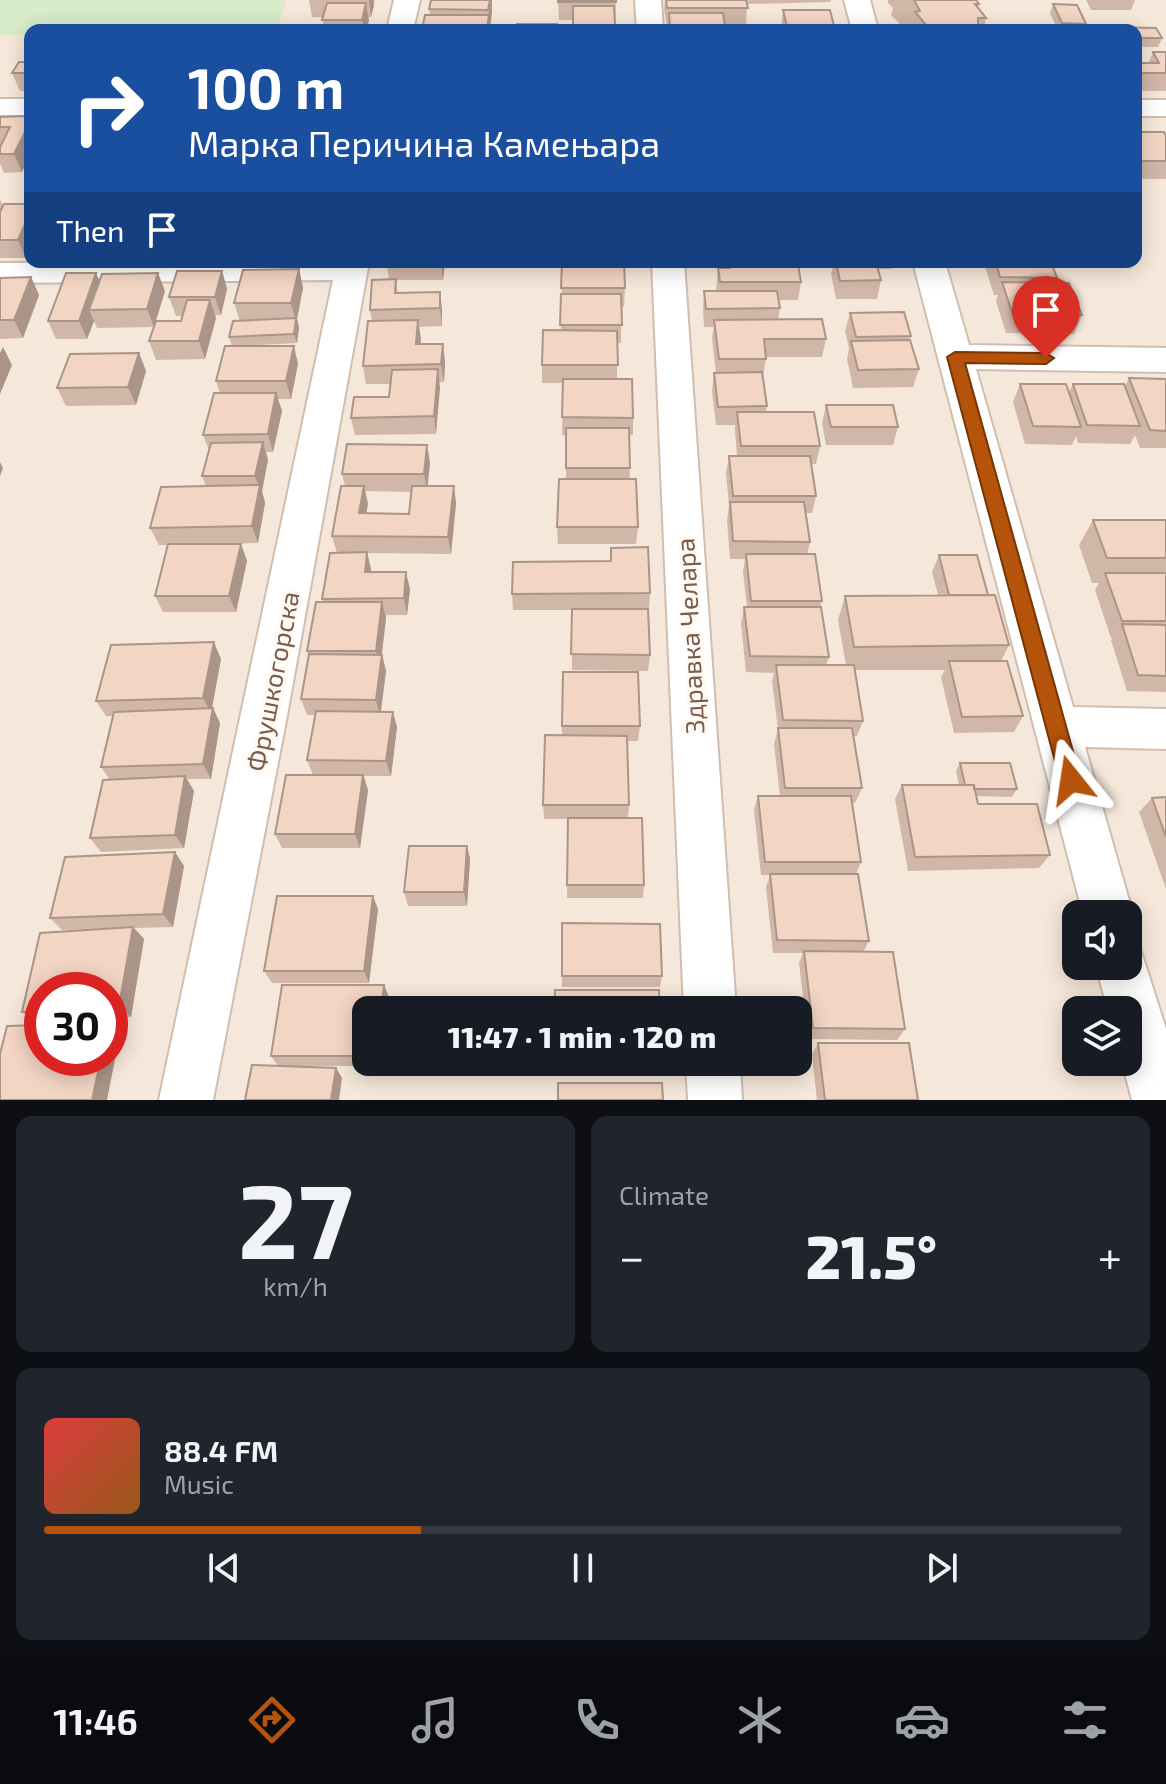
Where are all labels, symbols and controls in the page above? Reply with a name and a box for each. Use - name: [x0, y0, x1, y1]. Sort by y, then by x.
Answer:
- text: 100 m: [188, 53, 344, 120]
- icon: right: [56, 56, 160, 160]
- text: Марка Перичина Камењара: [188, 121, 660, 164]
- icon: arrive: [140, 208, 184, 252]
- text: Then: [56, 212, 124, 248]
- pin: [1012, 276, 1080, 358]
- icon: arrive: [1024, 288, 1068, 332]
- street label: Здравка Челара: [668, 537, 710, 735]
- street label: Фрушкогорска: [239, 588, 306, 774]
- position arrow: [1029, 738, 1113, 822]
- map controls: [1062, 900, 1142, 1076]
- button: sound: [1062, 900, 1142, 980]
- speed limit sign: 30: [24, 972, 128, 1076]
- button: layers: [1062, 996, 1142, 1076]
- text: 11:47 · 1 min · 120 m: [448, 1018, 716, 1054]
- text: 27: [238, 1155, 353, 1280]
- text: Climate: [619, 1179, 709, 1210]
- text: 21.5°: [806, 1219, 937, 1291]
- text: −: [619, 1229, 645, 1282]
- text: +: [1098, 1229, 1122, 1282]
- text: km/h: [263, 1270, 328, 1301]
- text: 88.4 FM: [164, 1432, 278, 1468]
- text: Music: [164, 1468, 234, 1499]
- icon: previous: [202, 1546, 246, 1590]
- icon: pause: [561, 1546, 605, 1590]
- icon: next: [920, 1546, 964, 1590]
- icon: directions: [244, 1692, 300, 1748]
- icon: music: [407, 1692, 463, 1748]
- icon: phone: [569, 1692, 625, 1748]
- icon: climate: [732, 1692, 788, 1748]
- icon: car: [894, 1692, 950, 1748]
- icon: filters: [1057, 1692, 1113, 1748]
- text: 11:46: [53, 1699, 138, 1742]

